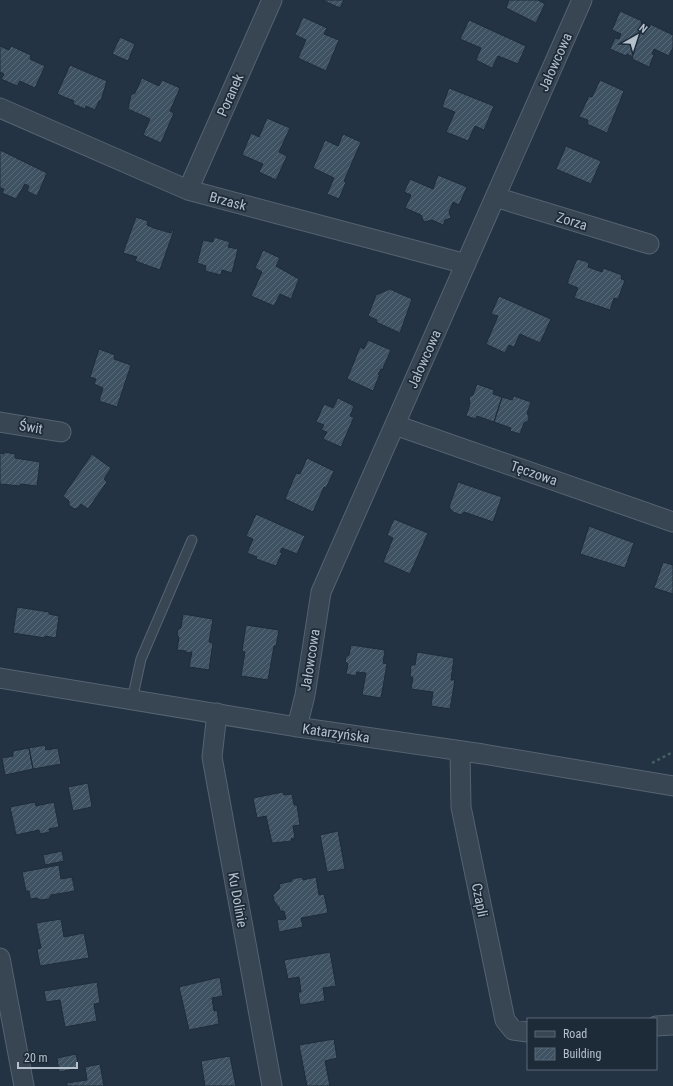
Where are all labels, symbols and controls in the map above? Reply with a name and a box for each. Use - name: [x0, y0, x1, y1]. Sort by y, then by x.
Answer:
- north arrow: [617, 16, 657, 56]
- text: N: [636, 21, 650, 36]
- street label: Jałowcowa: [535, 30, 575, 94]
- street label: Poranek: [214, 71, 247, 119]
- street label: Brzask: [208, 188, 249, 214]
- street label: Zorza: [555, 209, 589, 233]
- street label: Jałowcowa: [404, 327, 444, 391]
- street label: Świt: [18, 416, 44, 437]
- street label: Tęczowa: [508, 458, 560, 488]
- street label: Jałowcowa: [297, 628, 323, 692]
- street label: Katarzyńska: [301, 720, 371, 746]
- street label: Ku Dolinie: [225, 871, 251, 929]
- street label: Czapli: [469, 882, 491, 918]
- legend: [527, 1018, 657, 1070]
- text: Road: [563, 1027, 587, 1041]
- scale bar: [18, 1044, 77, 1070]
- text: Building: [563, 1047, 601, 1061]
- text: 20 m: [24, 1051, 48, 1065]

